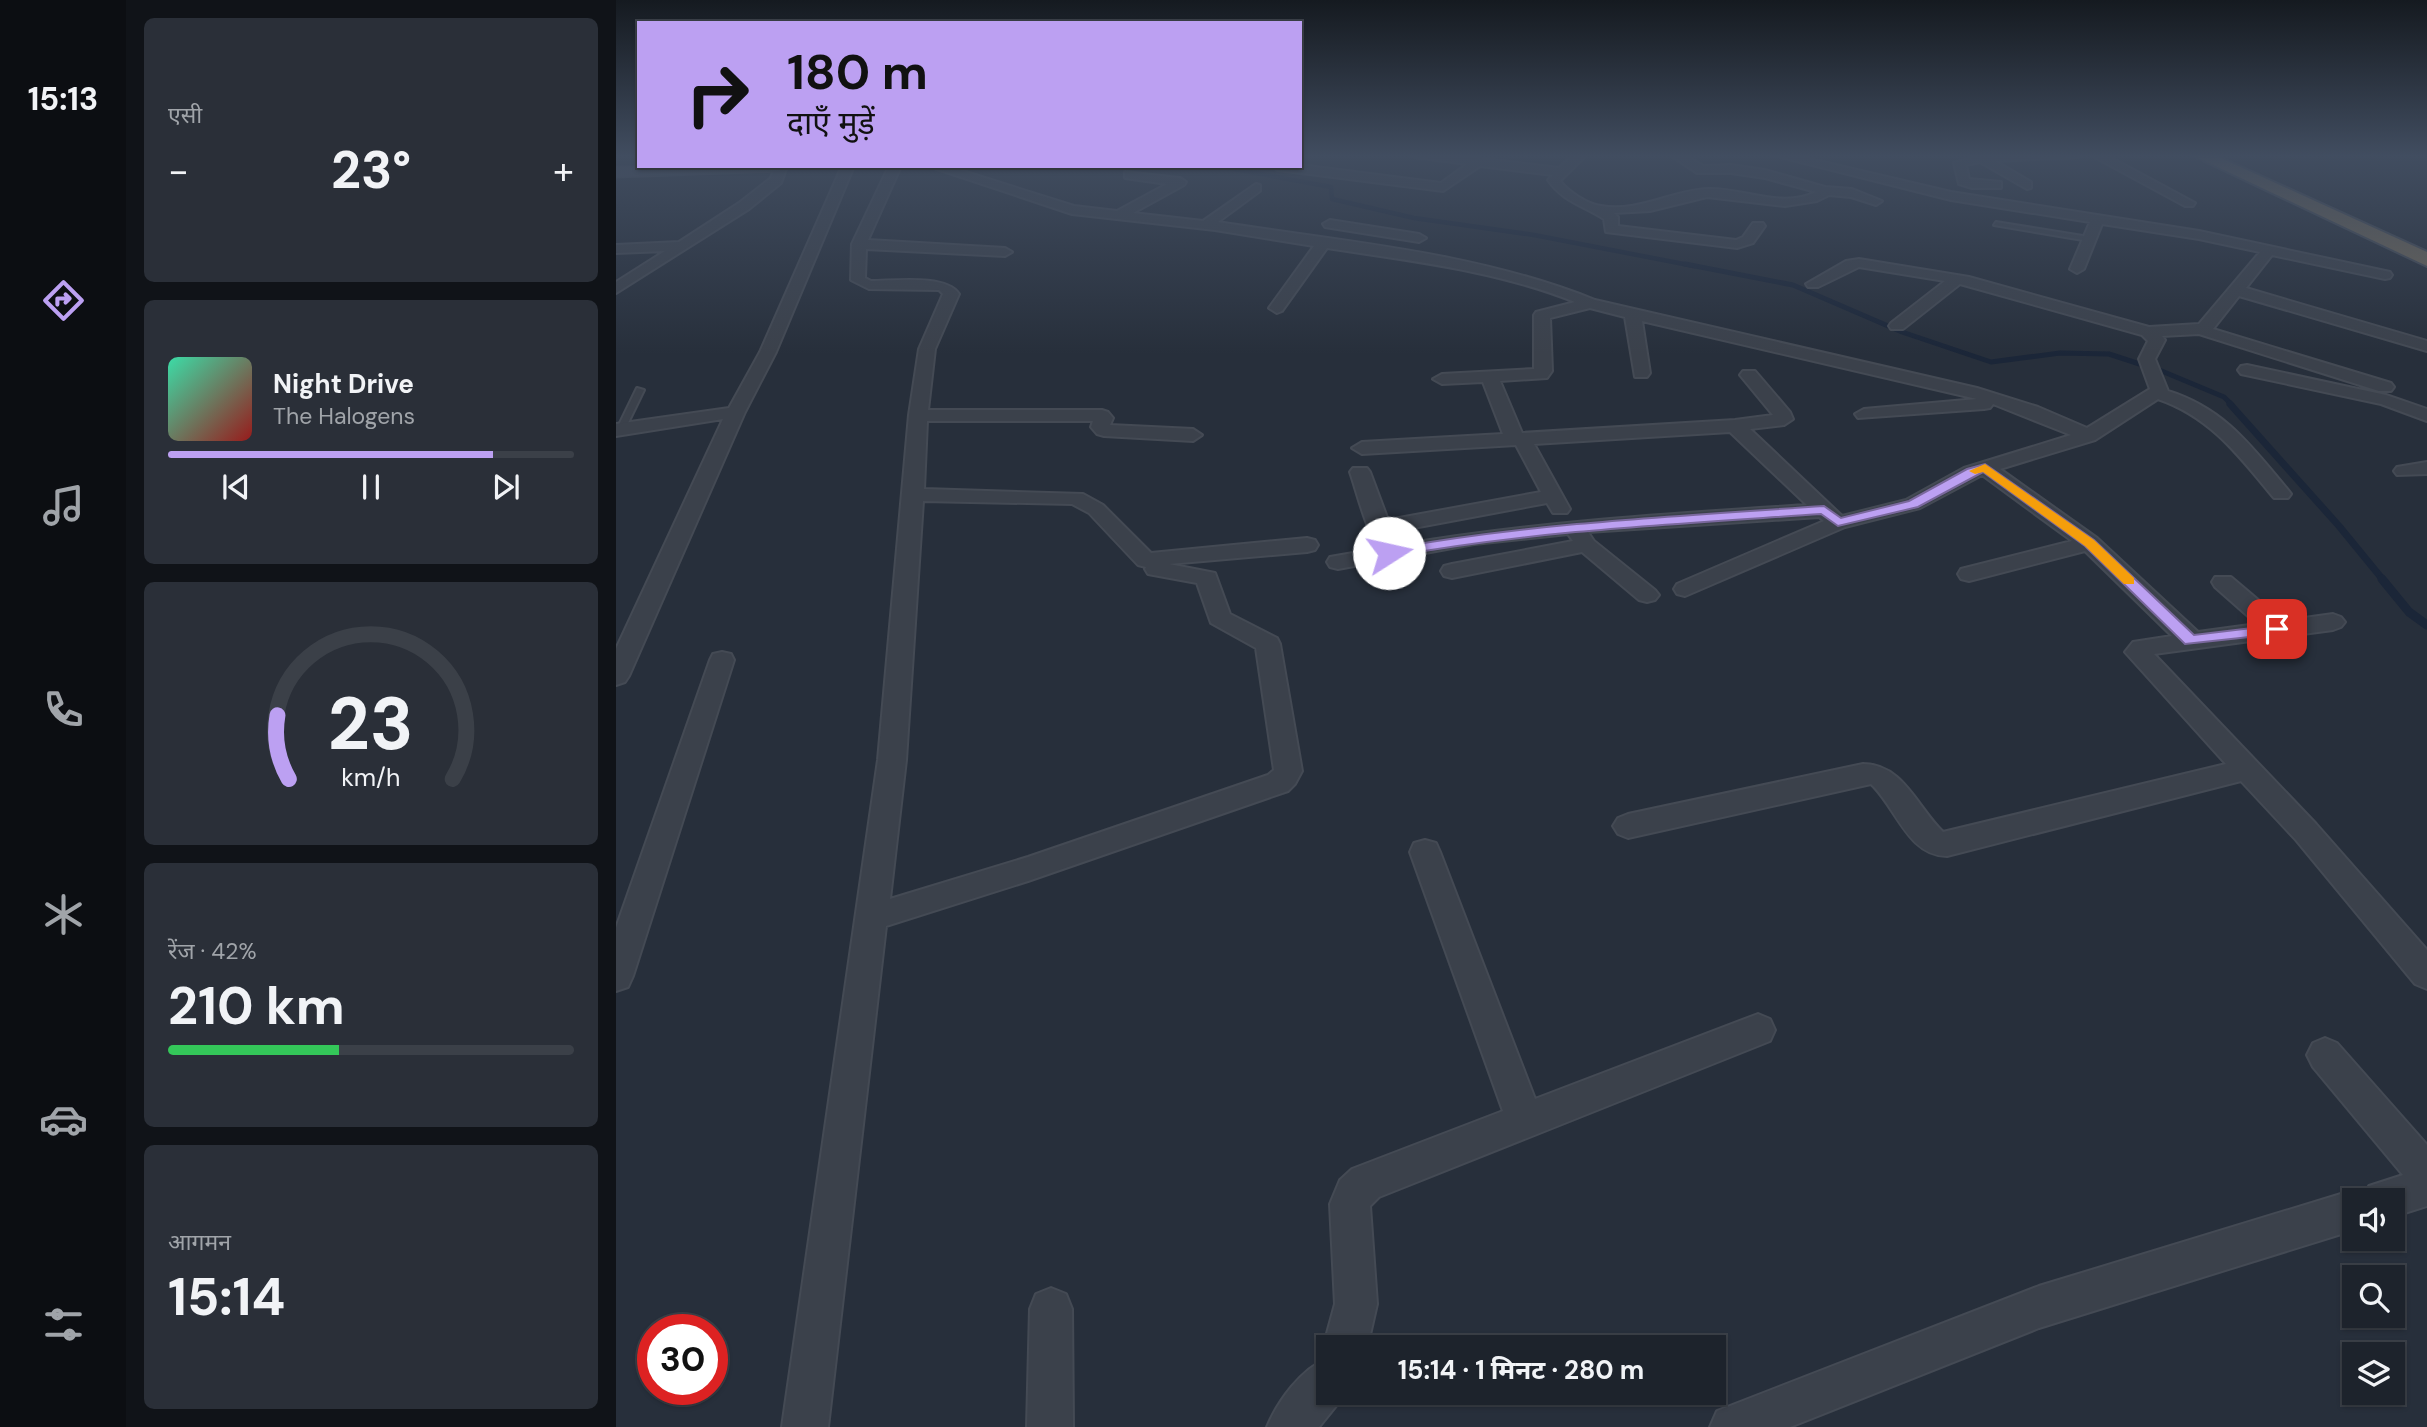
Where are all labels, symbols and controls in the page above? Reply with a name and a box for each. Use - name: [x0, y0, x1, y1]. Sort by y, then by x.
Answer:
- text: 180 m: [787, 40, 928, 104]
- icon: right: [672, 49, 763, 140]
- text: 15:13: [28, 78, 98, 120]
- text: एसी: [168, 100, 202, 130]
- text: दाएँ मुड़ें: [787, 102, 875, 144]
- text: 23°: [331, 136, 411, 204]
- text: −: [168, 146, 189, 196]
- text: +: [553, 146, 574, 196]
- icon: directions: [39, 276, 88, 325]
- text: Night Drive: [273, 367, 414, 401]
- text: The Halogens: [273, 401, 415, 431]
- icon: previous: [217, 468, 255, 506]
- icon: pause: [352, 468, 390, 506]
- icon: next: [487, 468, 525, 506]
- icon: music: [39, 481, 88, 530]
- position arrow: [1352, 516, 1426, 590]
- pin: [2247, 599, 2307, 659]
- icon: arrive: [2258, 610, 2296, 648]
- text: 23: [328, 678, 414, 773]
- icon: phone: [39, 685, 88, 734]
- text: km/h: [341, 761, 401, 794]
- icon: climate: [39, 890, 88, 939]
- text: रेंज · 42%: [168, 936, 257, 966]
- text: 210 km: [168, 972, 345, 1040]
- icon: car: [39, 1095, 88, 1144]
- map controls: [2342, 1188, 2405, 1405]
- button: sound: [2342, 1188, 2405, 1251]
- text: आगमन: [168, 1227, 231, 1257]
- text: 15:14: [168, 1263, 285, 1331]
- button: search: [2342, 1265, 2405, 1328]
- icon: filters: [39, 1300, 88, 1349]
- speed limit sign: 30: [637, 1314, 728, 1405]
- button: layers: [2342, 1342, 2405, 1405]
- text: 15:14 · 1 मिनट · 280 m: [1398, 1353, 1644, 1387]

